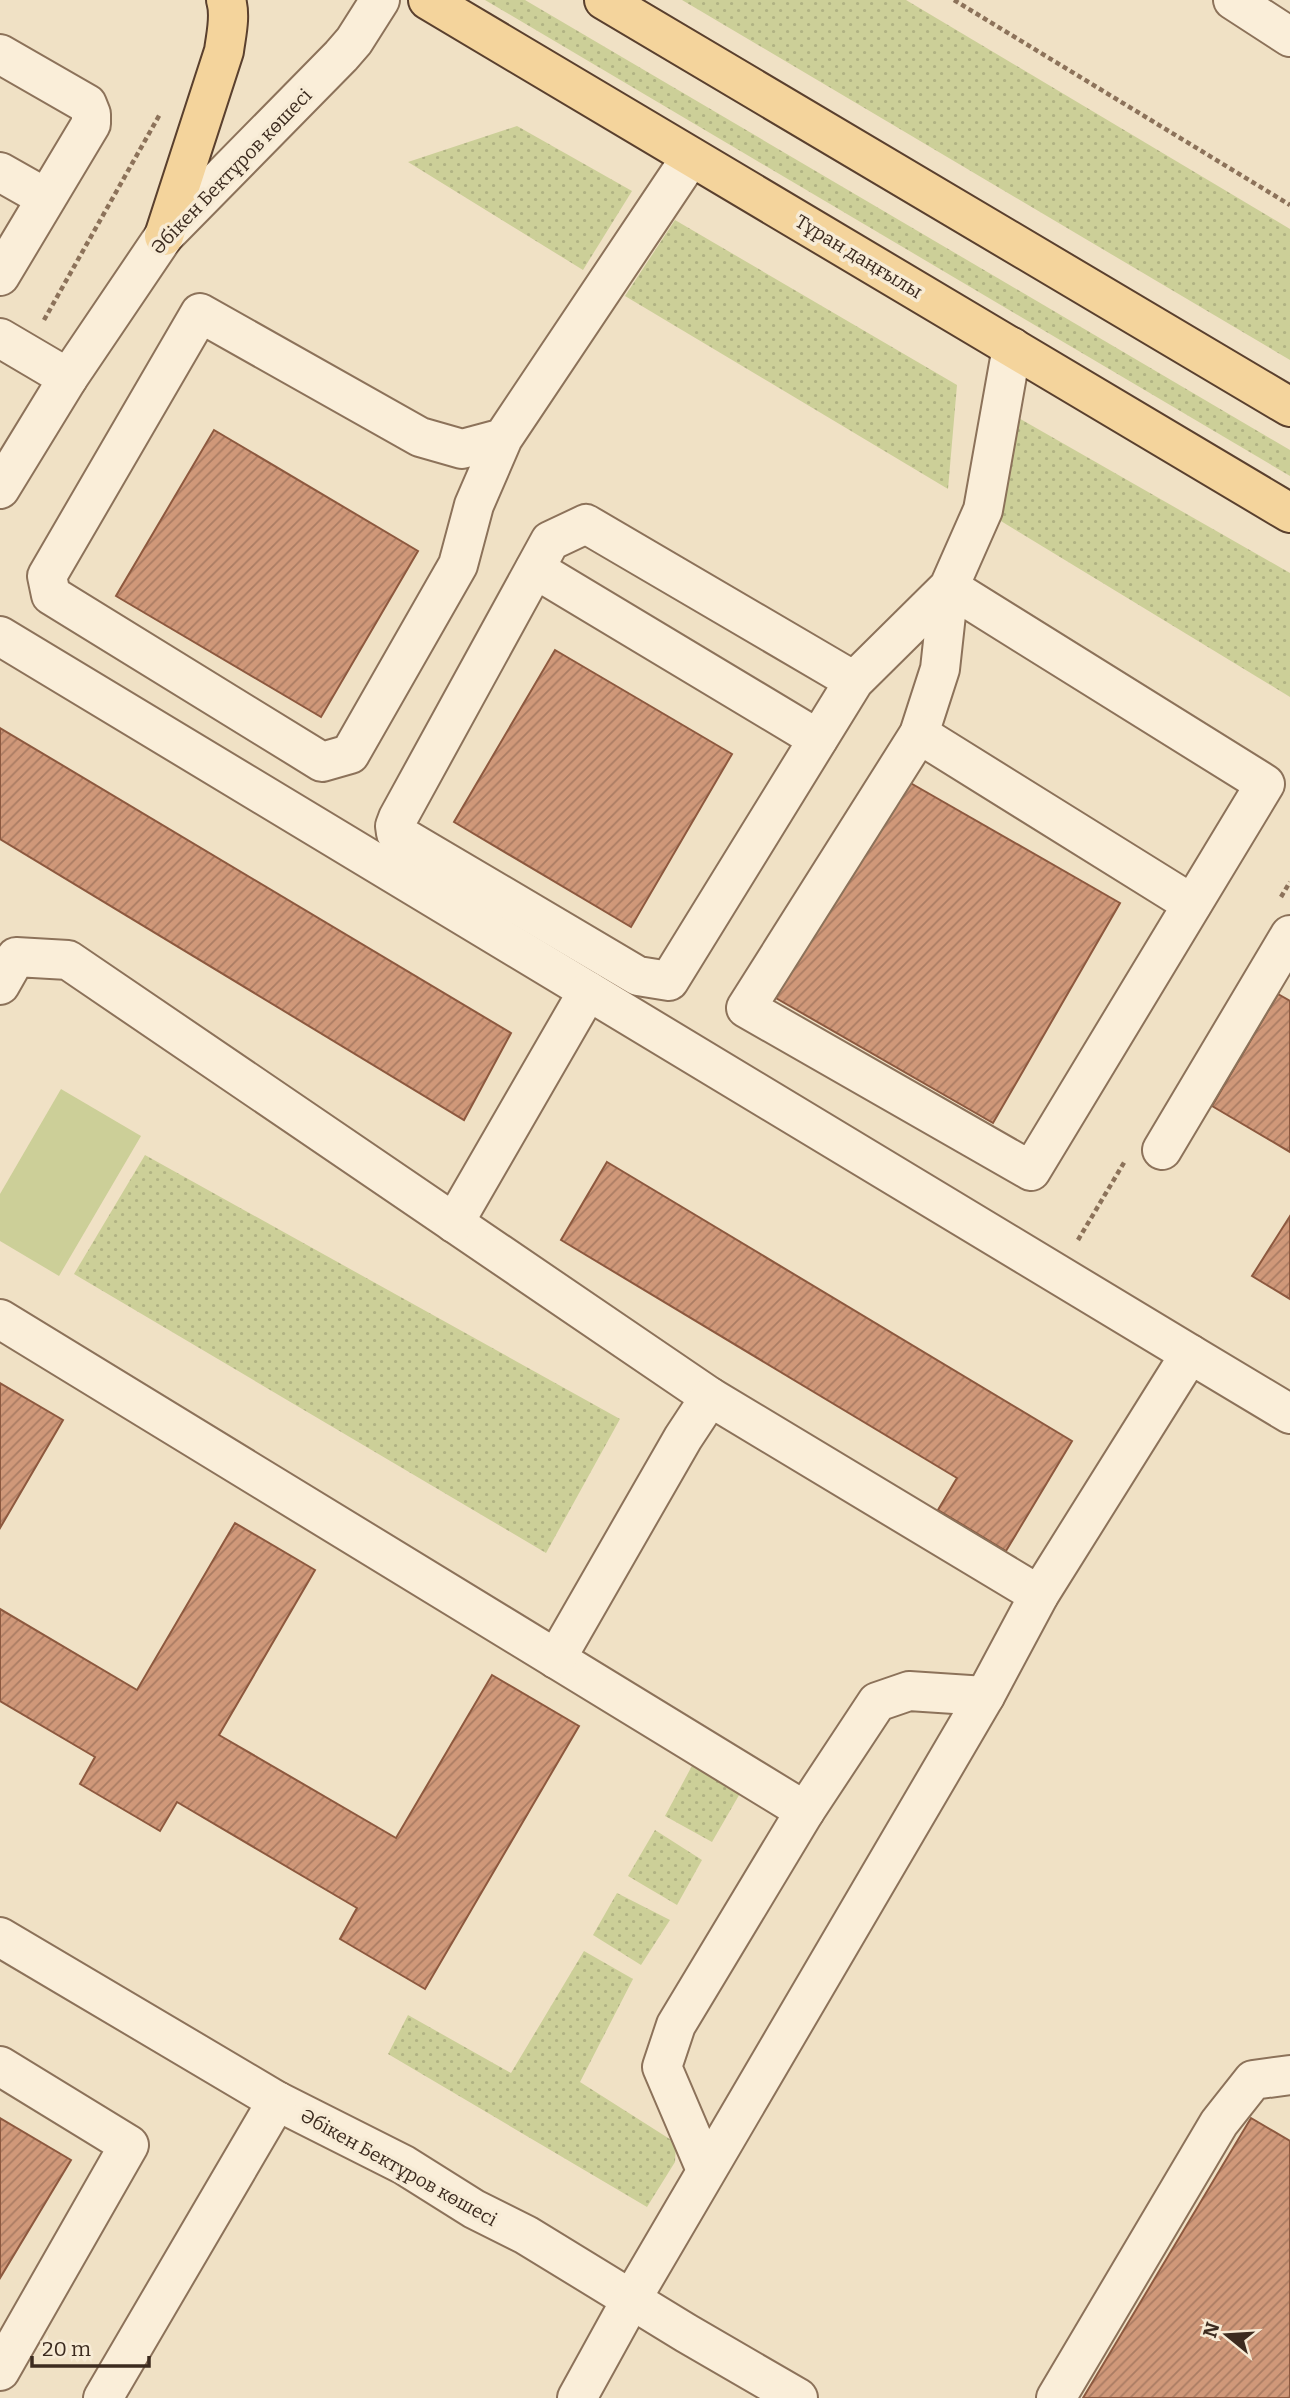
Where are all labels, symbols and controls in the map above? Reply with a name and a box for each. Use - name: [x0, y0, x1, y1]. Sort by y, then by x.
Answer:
- street label: Әбікен Бектұров көшесі: [146, 84, 317, 259]
- street label: Тұран даңғылы: [791, 209, 926, 303]
- street label: Әбікен Бектұров көшесі: [296, 2104, 501, 2231]
- north arrow: [1192, 2300, 1262, 2370]
- text: N: [1198, 2319, 1225, 2340]
- scale bar: [32, 2324, 149, 2368]
- text: 20 m: [42, 2336, 91, 2362]

